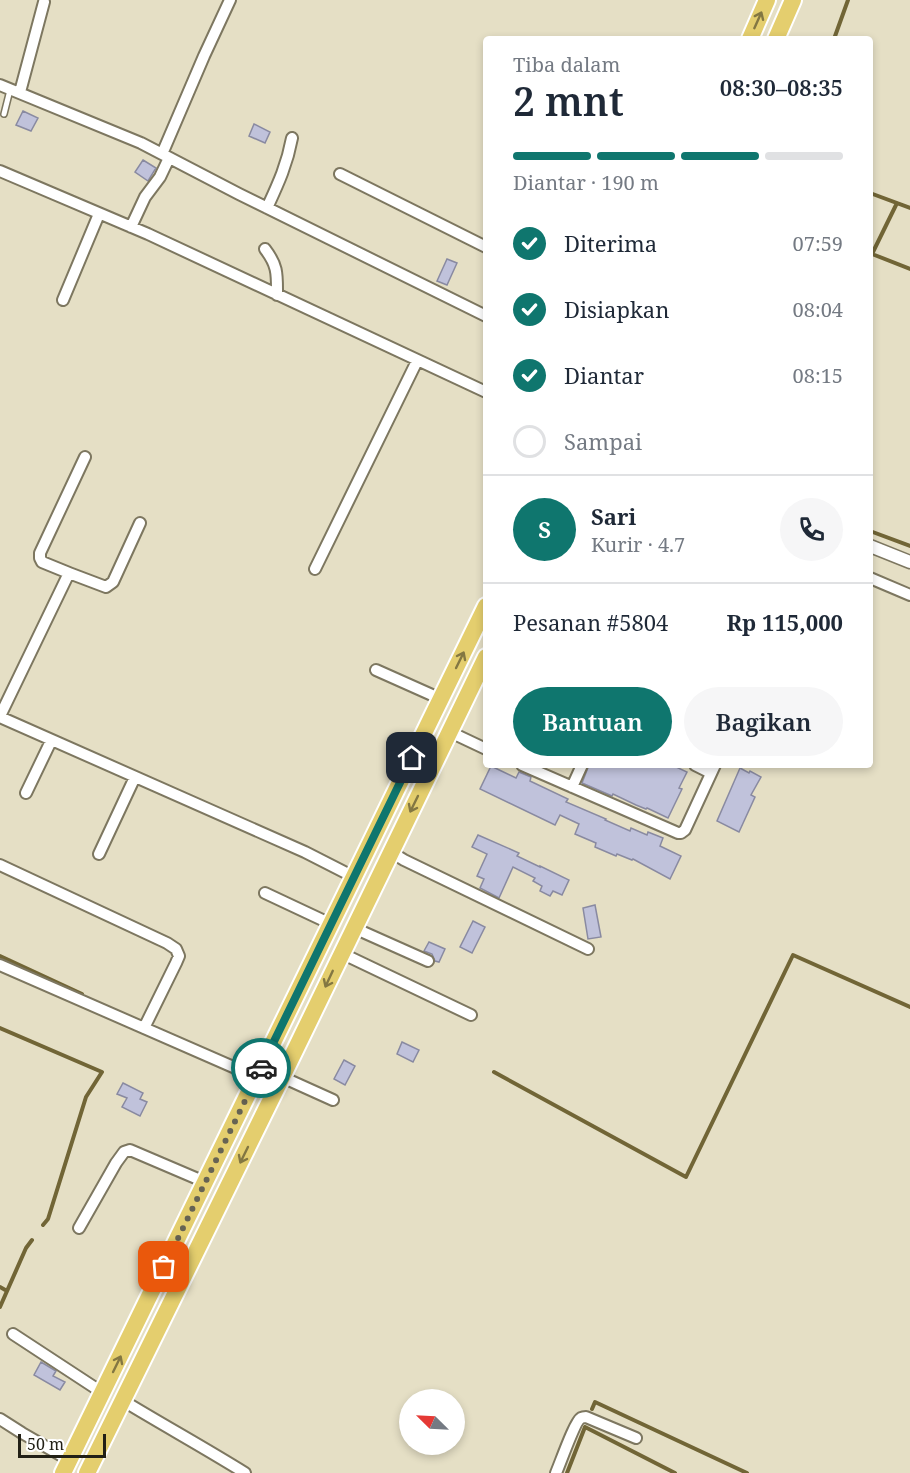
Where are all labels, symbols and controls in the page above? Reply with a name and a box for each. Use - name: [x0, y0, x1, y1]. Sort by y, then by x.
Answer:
- one-way arrow: [753, 11, 765, 29]
- text: Tiba dalam: [513, 51, 620, 78]
- text: 08:30–08:35: [720, 72, 843, 102]
- text: 2 mnt: [513, 74, 624, 127]
- text: Diantar · 190 m: [513, 169, 659, 196]
- icon: check: [513, 227, 546, 260]
- text: Diterima: [564, 228, 657, 258]
- text: 07:59: [793, 230, 843, 257]
- icon: check: [513, 293, 546, 326]
- text: Disiapkan: [564, 294, 669, 324]
- text: 08:04: [793, 296, 843, 323]
- icon: check: [513, 359, 546, 392]
- text: Diantar: [564, 360, 644, 390]
- text: 08:15: [793, 362, 843, 389]
- text: Sampai: [564, 426, 642, 456]
- button: phone: [780, 498, 843, 561]
- text: Sari: [591, 501, 636, 531]
- text: S: [538, 514, 551, 544]
- text: Kurir · 4.7: [591, 531, 685, 558]
- text: Pesanan #5804: [513, 607, 668, 637]
- text: Rp 115,000: [726, 607, 843, 637]
- one-way arrow: [454, 652, 466, 670]
- button: Bantuan: [513, 687, 672, 756]
- button: Bagikan: [684, 687, 843, 756]
- pin: [386, 732, 437, 783]
- icon: home: [395, 741, 428, 774]
- one-way arrow: [408, 795, 420, 813]
- one-way arrow: [322, 970, 334, 988]
- courier: [231, 1038, 291, 1098]
- icon: car: [245, 1052, 278, 1085]
- one-way arrow: [237, 1145, 249, 1163]
- pin: [138, 1241, 189, 1292]
- icon: bag: [147, 1250, 180, 1283]
- one-way arrow: [111, 1356, 123, 1374]
- north arrow: [399, 1389, 465, 1455]
- map controls: [399, 1389, 465, 1455]
- scale bar: [18, 1431, 106, 1458]
- text: 50 m: [27, 1433, 64, 1455]

